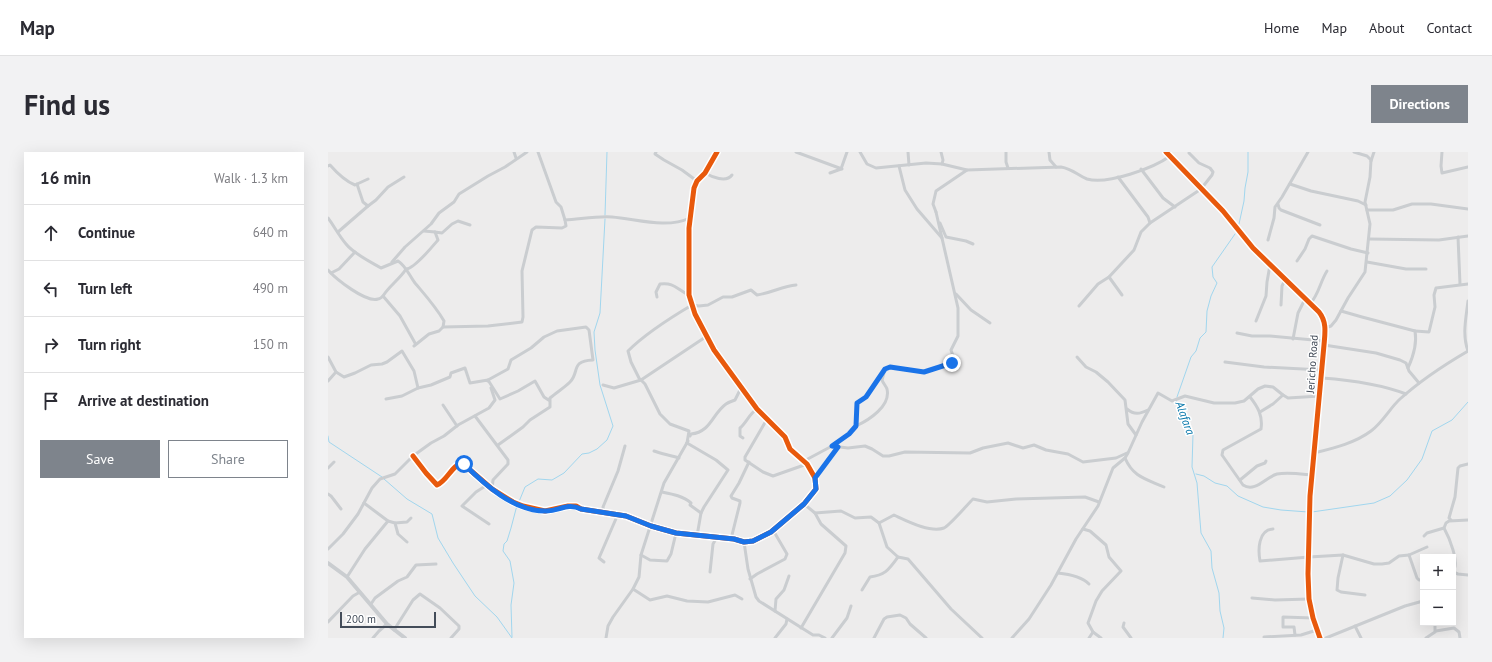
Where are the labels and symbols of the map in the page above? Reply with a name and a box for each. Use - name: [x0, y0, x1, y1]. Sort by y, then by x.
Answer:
- street label: Jericho Road: [1303, 334, 1321, 395]
- route end: [943, 354, 961, 372]
- water label: Alafara: [1172, 398, 1199, 437]
- route start: [455, 455, 473, 473]
- scale bar: [340, 610, 436, 629]

